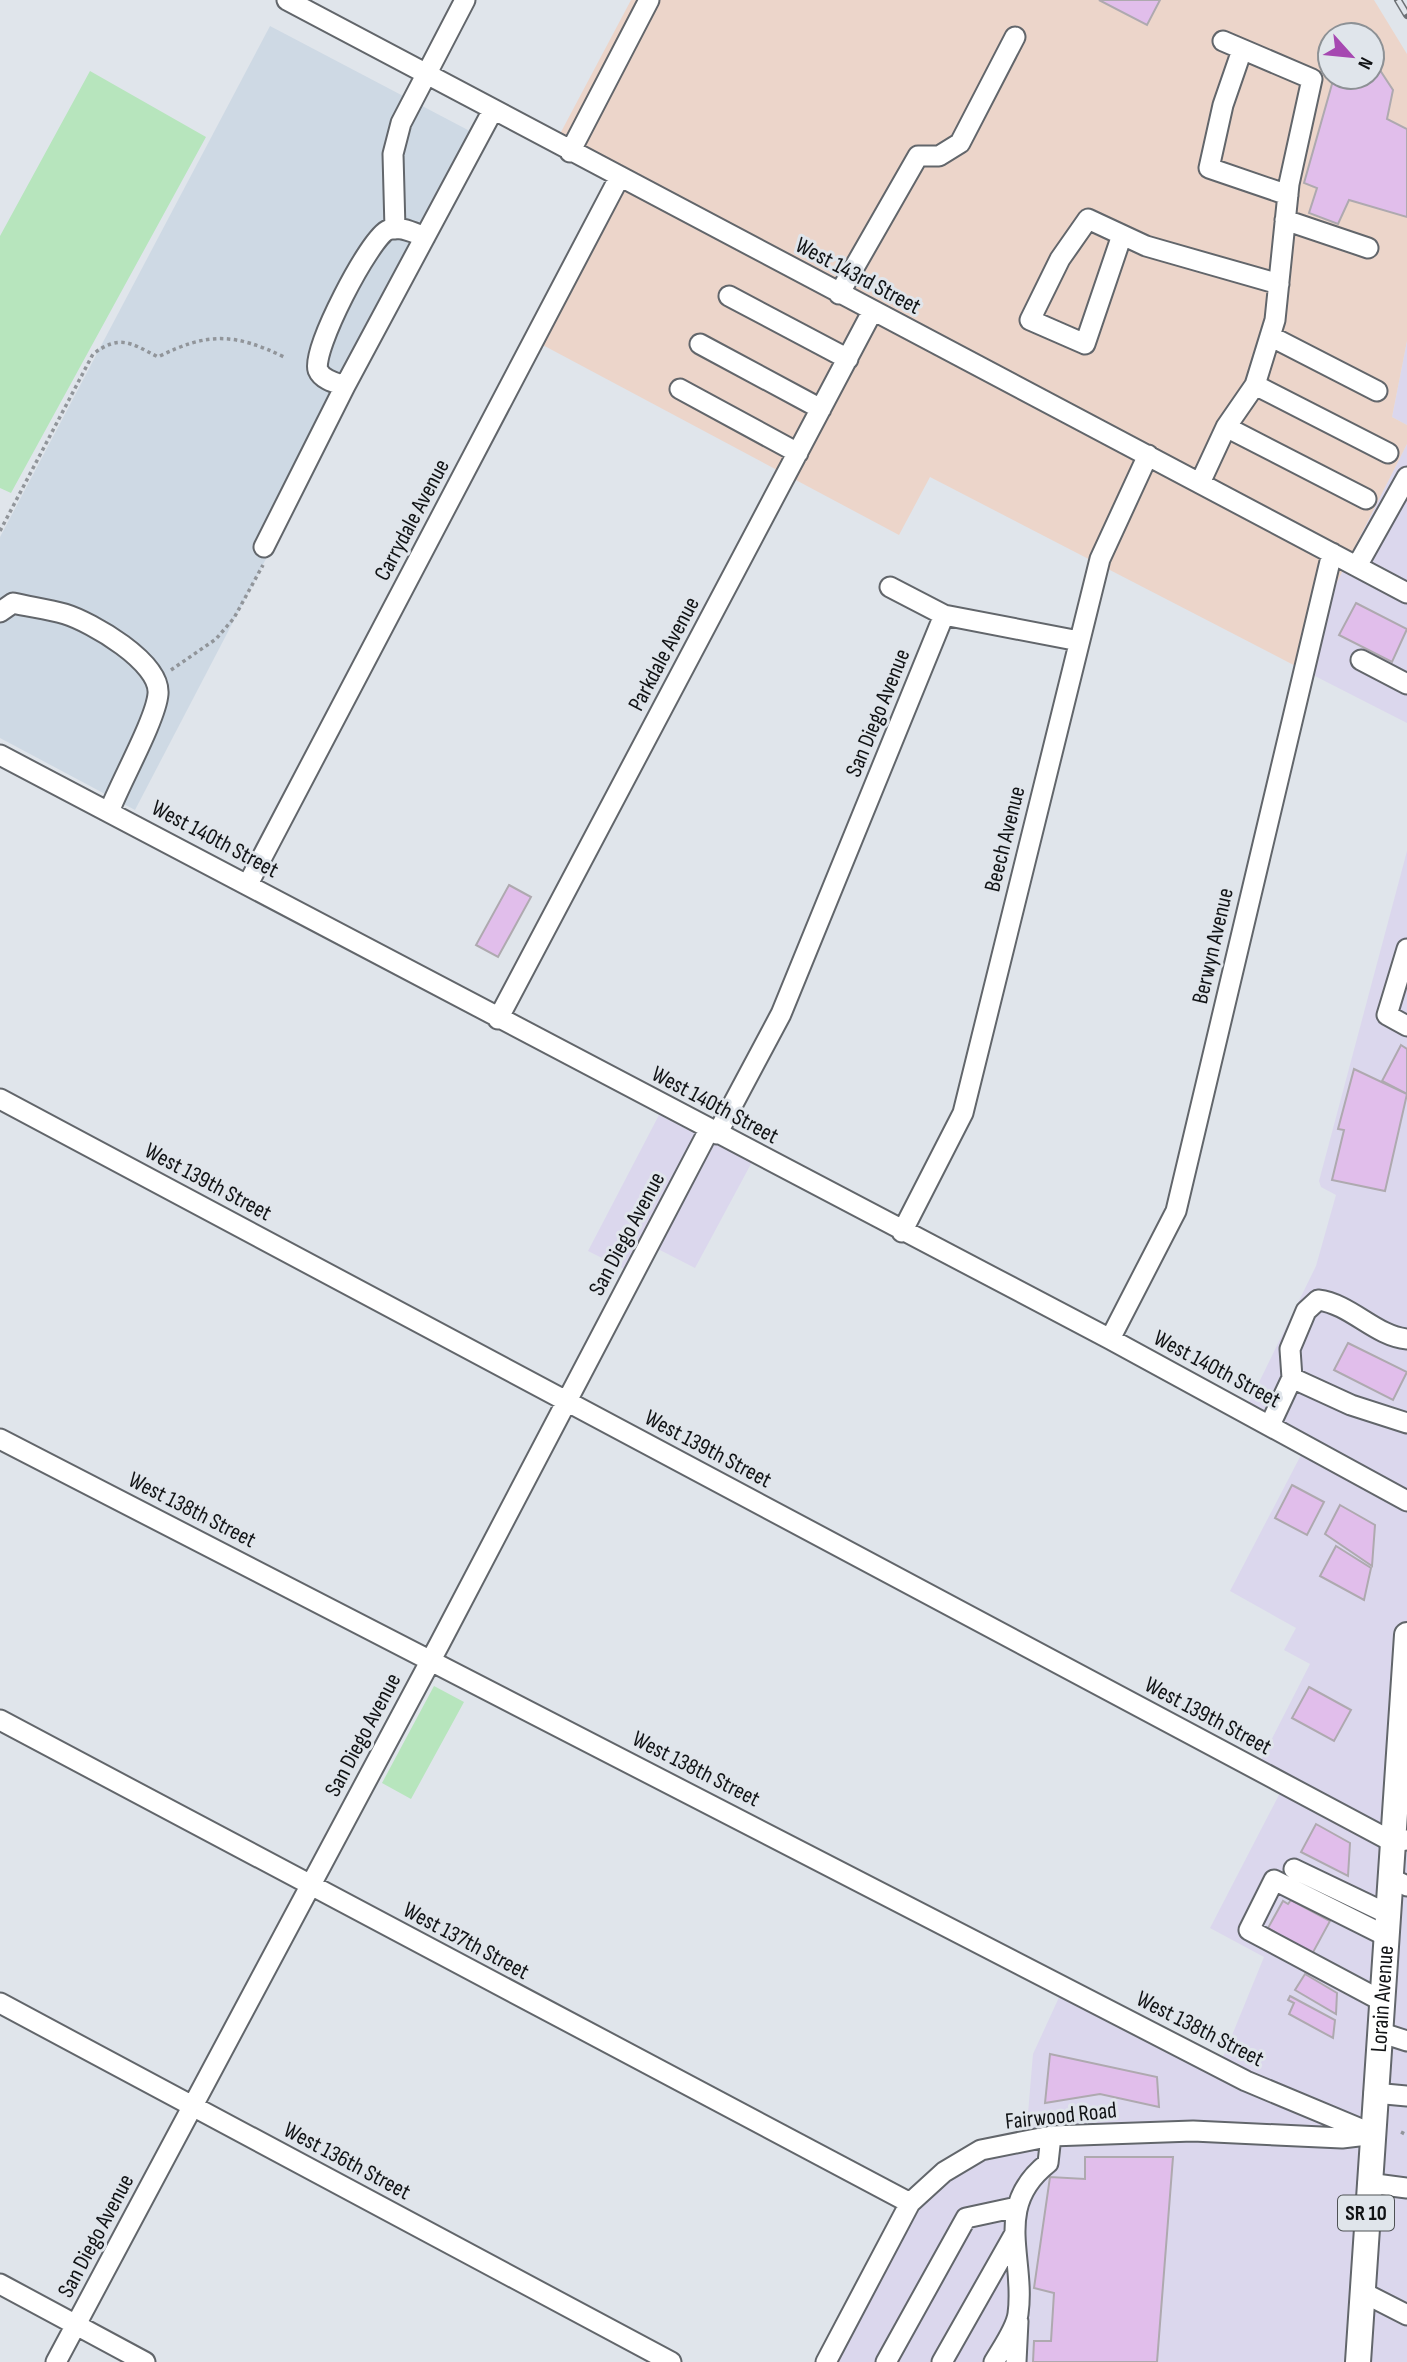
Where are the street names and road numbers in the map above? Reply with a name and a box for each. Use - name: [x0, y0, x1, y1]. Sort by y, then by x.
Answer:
- street label: West 143rd Street: [790, 231, 926, 321]
- street label: Carrydale Avenue: [368, 454, 456, 586]
- street label: Parkdale Avenue: [622, 592, 706, 716]
- street label: San Diego Avenue: [840, 645, 916, 781]
- street label: Beech Avenue: [978, 783, 1032, 895]
- street label: West 140th Street: [147, 794, 283, 884]
- street label: Berwyn Avenue: [1186, 885, 1240, 1007]
- street label: West 140th Street: [647, 1060, 783, 1150]
- street label: West 139th Street: [140, 1137, 276, 1227]
- street label: San Diego Avenue: [583, 1168, 671, 1300]
- street label: West 140th Street: [1149, 1324, 1285, 1414]
- street label: West 139th Street: [640, 1404, 776, 1494]
- street label: West 138th Street: [123, 1466, 261, 1554]
- street label: San Diego Avenue: [319, 1669, 407, 1801]
- street label: West 139th Street: [1140, 1671, 1276, 1761]
- street label: West 138th Street: [627, 1725, 765, 1813]
- street label: West 137th Street: [398, 1896, 534, 1986]
- street label: Lorain Avenue: [1365, 1945, 1400, 2053]
- street label: West 138th Street: [1131, 1985, 1269, 2073]
- street label: Fairwood Road: [1004, 2096, 1118, 2136]
- street label: West 136th Street: [279, 2116, 415, 2206]
- street label: San Diego Avenue: [52, 2170, 140, 2302]
- road number: SR 10: [1338, 2196, 1394, 2230]

